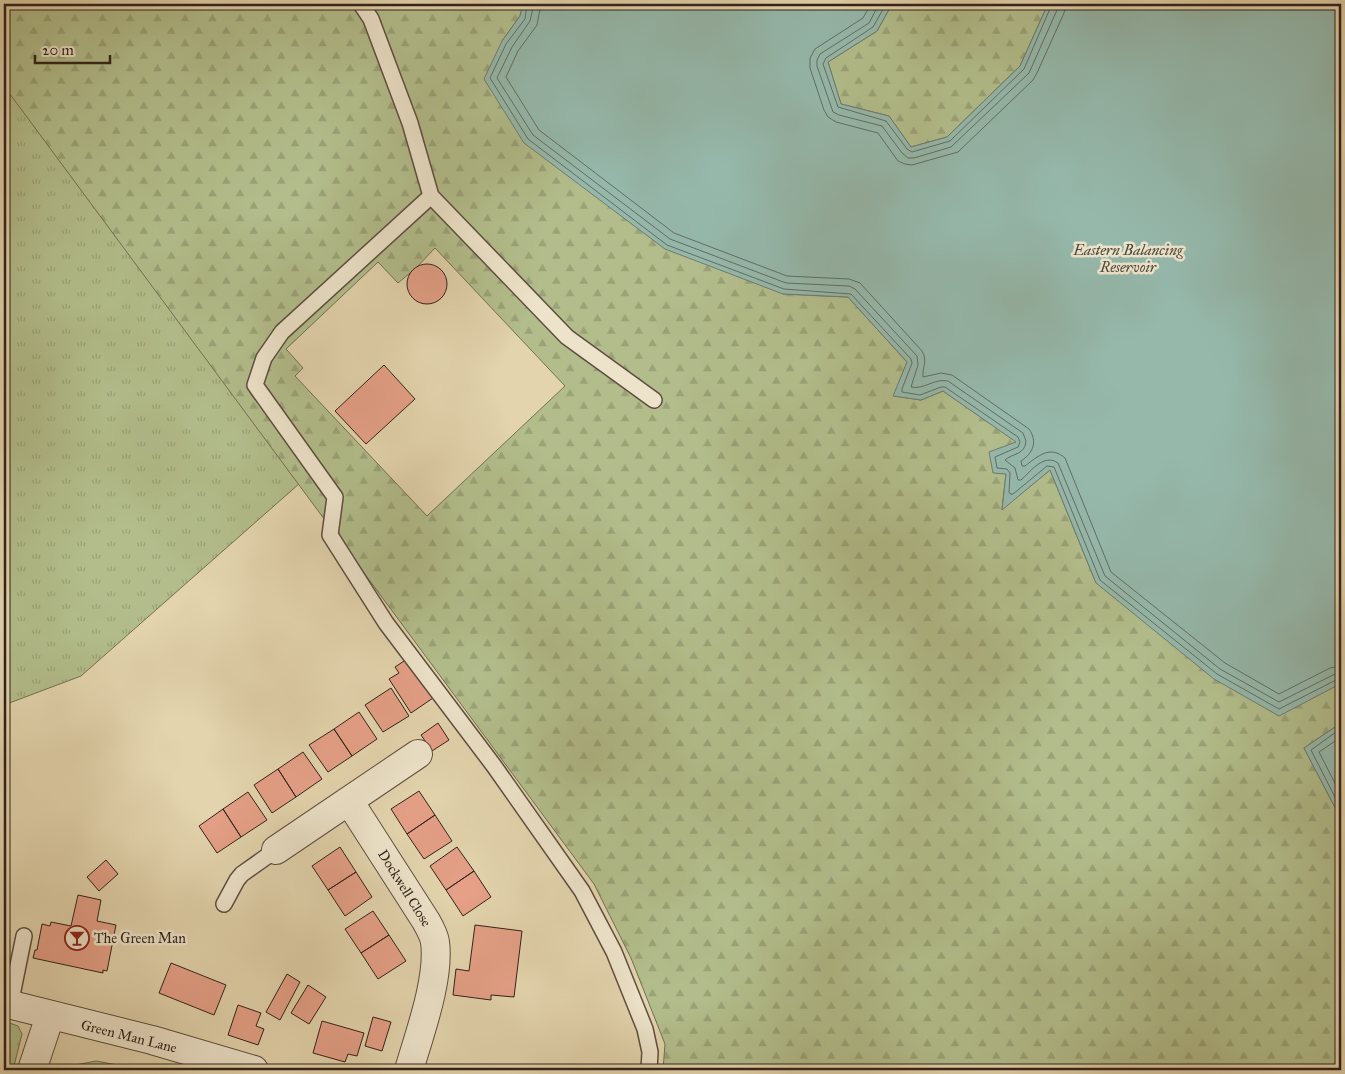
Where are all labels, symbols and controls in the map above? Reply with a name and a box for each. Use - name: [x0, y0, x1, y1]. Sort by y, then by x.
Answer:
- scale bar: [35, 32, 110, 64]
- text: 20 m: [42, 41, 74, 59]
- water label: Eastern Balancing Reservoir: [1072, 241, 1184, 276]
- street label: Dockwell Close: [374, 847, 435, 930]
- bar icon: The Green Man: [64, 925, 90, 951]
- place label: The Green Man: [94, 930, 186, 947]
- street label: Green Man Lane: [79, 1016, 179, 1057]

